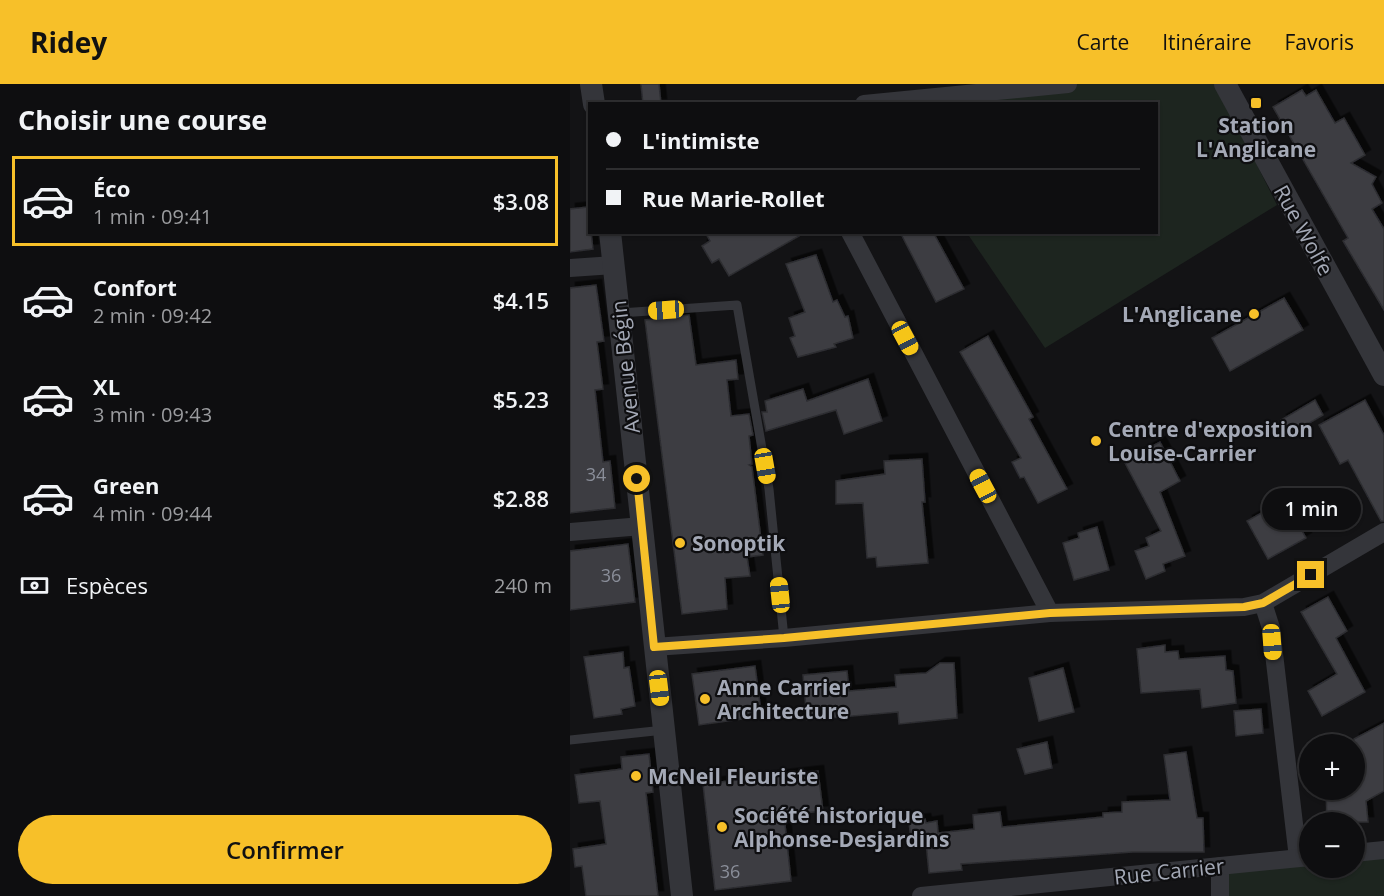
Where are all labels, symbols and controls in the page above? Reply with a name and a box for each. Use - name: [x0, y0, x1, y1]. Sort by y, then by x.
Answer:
- text: Ridey: [30, 23, 107, 61]
- text: Carte: [1076, 28, 1129, 56]
- text: Itinéraire: [1162, 28, 1251, 56]
- text: Favoris: [1284, 28, 1354, 56]
- marker: Station L'Anglicane: [1249, 96, 1263, 110]
- text: Choisir une course: [18, 101, 267, 138]
- place label: Station L'Anglicane: [1196, 111, 1316, 163]
- text: L'intimiste: [642, 125, 760, 155]
- text: Éco: [93, 173, 130, 203]
- icon: car: [21, 174, 75, 228]
- street label: Rue Wolfe: [1268, 180, 1340, 280]
- text: Rue Marie-Rollet: [642, 183, 825, 213]
- text: $3.08: [493, 186, 549, 216]
- text: 1 min · 09:41: [93, 203, 212, 230]
- text: Confort: [93, 272, 177, 302]
- icon: car: [21, 273, 75, 327]
- text: $4.15: [493, 285, 549, 315]
- street label: Avenue Bégin: [604, 299, 646, 435]
- car: [647, 300, 685, 320]
- place label: L'Anglicane: [1122, 300, 1242, 328]
- text: 2 min · 09:42: [93, 302, 212, 329]
- marker: L'Anglicane: [1247, 307, 1261, 321]
- car: [889, 318, 921, 358]
- text: XL: [93, 371, 120, 401]
- icon: car: [21, 372, 75, 426]
- text: $5.23: [493, 384, 549, 414]
- text: 3 min · 09:43: [93, 401, 212, 428]
- place label: Centre d'exposition Louise-Carrier: [1108, 415, 1313, 467]
- marker: Centre d'exposition Louise-Carrier: [1089, 434, 1103, 448]
- car: [753, 447, 777, 485]
- house number: 34: [586, 462, 606, 486]
- route start: [623, 465, 650, 492]
- car: [967, 466, 999, 506]
- text: Green: [93, 470, 159, 500]
- icon: car: [21, 471, 75, 525]
- text: $2.88: [493, 483, 549, 513]
- callout: 1 min: [1262, 488, 1360, 530]
- text: 1 min: [1285, 495, 1339, 522]
- text: 4 min · 09:44: [93, 500, 212, 527]
- place label: Sonoptik: [692, 529, 786, 557]
- marker: Sonoptik: [673, 536, 687, 550]
- route end: [1297, 561, 1324, 588]
- house number: 36: [601, 563, 621, 587]
- icon: cash: [18, 569, 51, 602]
- text: Espèces: [66, 570, 148, 600]
- text: 240 m: [494, 572, 552, 599]
- car: [769, 576, 791, 614]
- car: [1262, 623, 1282, 661]
- car: [648, 669, 670, 707]
- place label: Anne Carrier Architecture: [717, 673, 851, 725]
- marker: Anne Carrier Architecture: [698, 692, 712, 706]
- map controls: [1299, 734, 1365, 878]
- button: +: [1299, 734, 1365, 800]
- place label: McNeil Fleuriste: [648, 762, 818, 790]
- marker: McNeil Fleuriste: [629, 769, 643, 783]
- place label: Société historique Alphonse-Desjardins: [734, 801, 949, 853]
- button: −: [1299, 812, 1365, 878]
- button: Confirmer: [18, 815, 552, 884]
- marker: Société historique Alphonse-Desjardins: [715, 820, 729, 834]
- street label: Rue Carrier: [1112, 851, 1226, 891]
- house number: 36: [720, 859, 740, 883]

